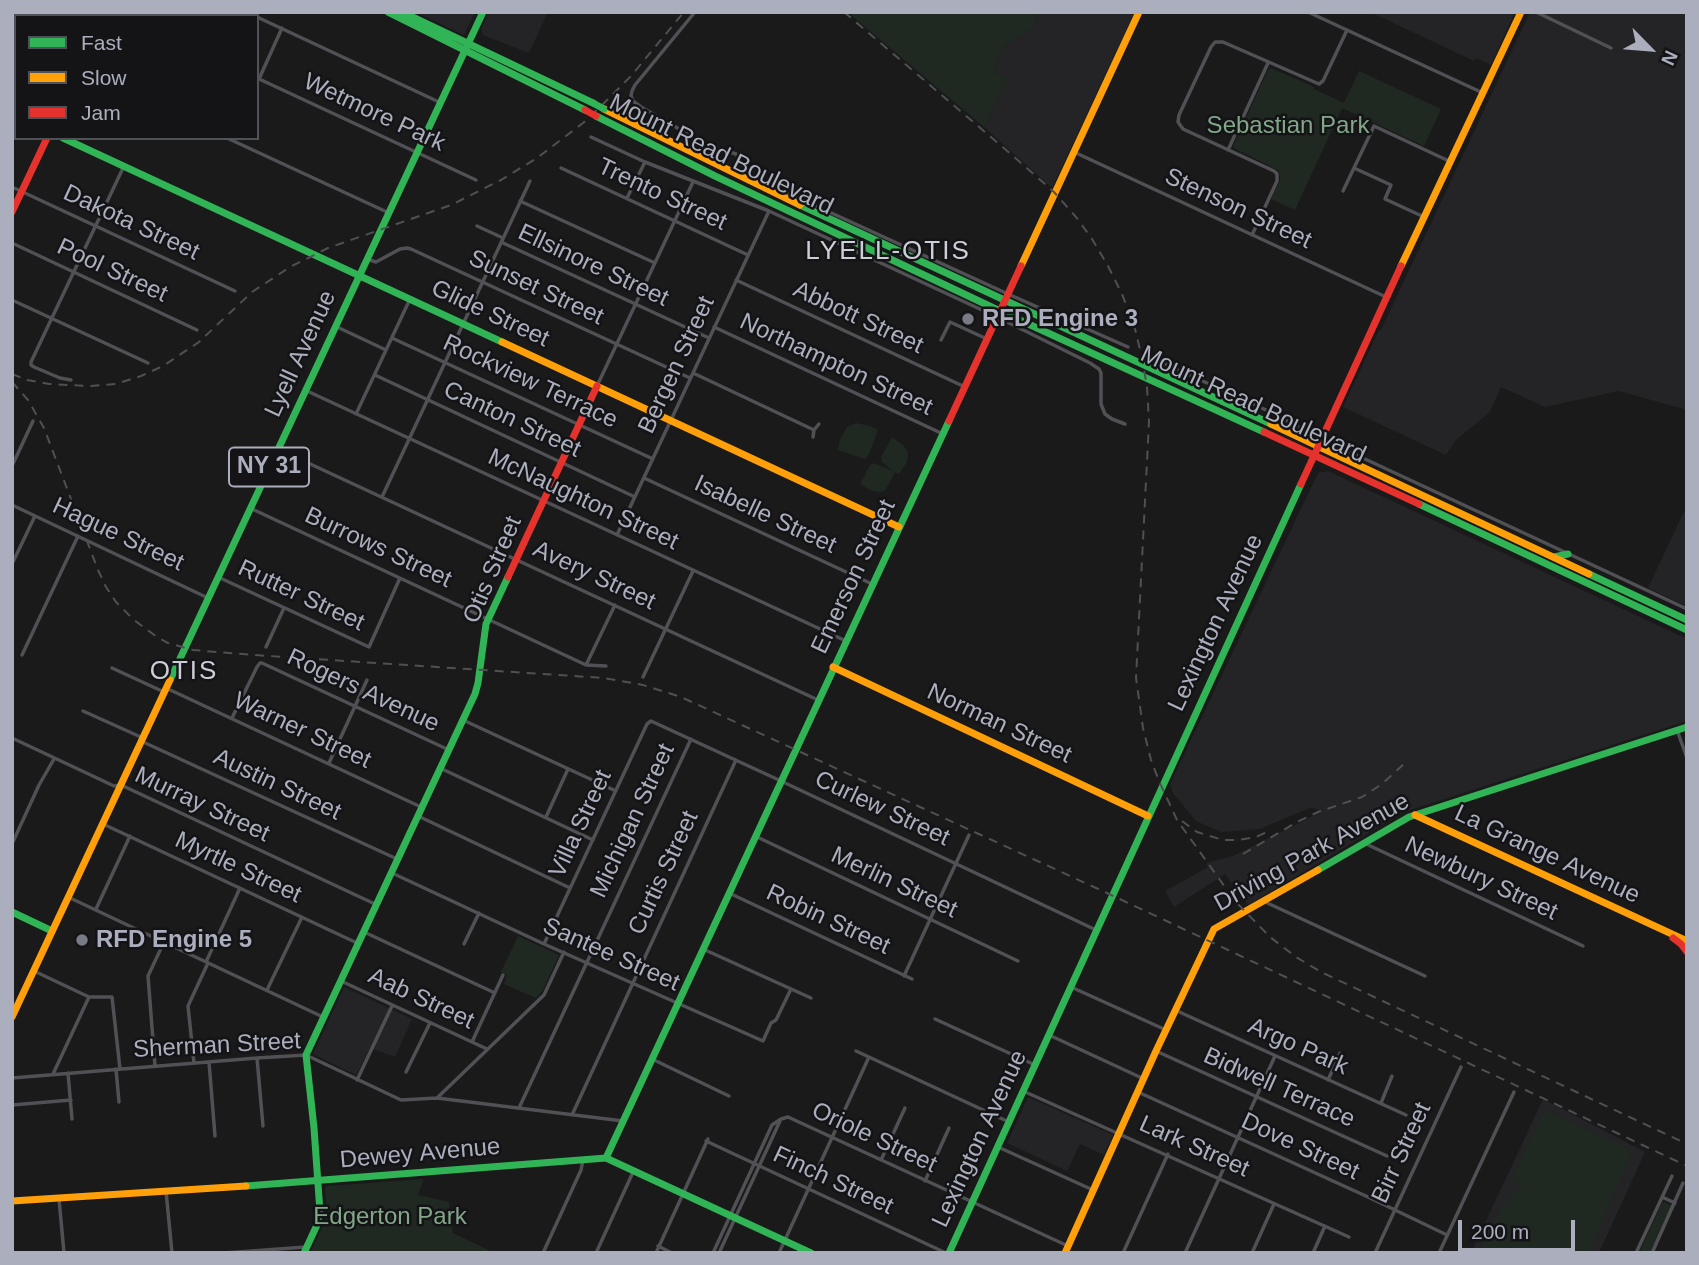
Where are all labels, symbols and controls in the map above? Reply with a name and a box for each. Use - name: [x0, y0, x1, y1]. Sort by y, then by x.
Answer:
- legend: [14, 14, 259, 140]
- north arrow: [1615, 14, 1685, 84]
- text: Fast: [81, 31, 122, 54]
- text: N: [1657, 47, 1682, 69]
- text: Slow: [81, 66, 127, 89]
- street label: Wetmore Park: [299, 68, 449, 158]
- street label: Mount Read Boulevard: [604, 88, 838, 222]
- text: Jam: [81, 101, 121, 124]
- park label: Sebastian Park: [1207, 112, 1369, 140]
- street label: Trento Street: [593, 153, 731, 237]
- street label: Stenson Street: [1160, 162, 1316, 256]
- street label: Dakota Street: [58, 179, 204, 267]
- street label: Ellsinore Street: [513, 219, 673, 313]
- street label: Pool Street: [52, 233, 172, 309]
- district label: LYELL-OTIS: [807, 236, 969, 268]
- street label: Sunset Street: [464, 244, 608, 332]
- street label: Glide Street: [426, 274, 554, 354]
- street label: Abbott Street: [788, 275, 928, 361]
- street label: Lyell Avenue: [259, 286, 343, 422]
- street label: Bergen Street: [633, 292, 721, 438]
- place label: RFD Engine 3: [982, 305, 1138, 333]
- street label: Northampton Street: [735, 308, 937, 422]
- marker: RFD Engine 3: [960, 311, 976, 327]
- street label: Rockview Terrace: [438, 329, 622, 435]
- street label: Mount Read Boulevard: [1136, 340, 1370, 470]
- street label: Canton Street: [439, 376, 585, 464]
- street label: McNaughton Street: [483, 443, 683, 557]
- road number: NY 31: [229, 447, 309, 486]
- street label: Isabelle Street: [689, 470, 841, 560]
- street label: Hague Street: [48, 492, 188, 578]
- street label: Emerson Street: [806, 495, 902, 659]
- street label: Burrows Street: [300, 501, 456, 595]
- street label: Otis Street: [458, 512, 528, 628]
- street label: Lexington Avenue: [1162, 530, 1270, 716]
- street label: Avery Street: [528, 535, 660, 617]
- street label: Rutter Street: [233, 554, 369, 638]
- street label: Rogers Avenue: [282, 643, 444, 739]
- district label: OTIS: [150, 656, 218, 688]
- street label: Norman Street: [922, 678, 1076, 770]
- street label: Warner Street: [229, 687, 375, 775]
- street label: Michigan Street: [585, 739, 681, 903]
- street label: Austin Street: [209, 743, 345, 827]
- street label: Murray Street: [130, 761, 274, 849]
- street label: Curlew Street: [810, 765, 954, 853]
- street label: Villa Street: [544, 766, 618, 882]
- street label: Driving Park Avenue: [1210, 787, 1414, 919]
- street label: La Grange Avenue: [1450, 799, 1644, 911]
- street label: Curtis Street: [623, 806, 705, 940]
- street label: Myrtle Street: [170, 826, 306, 910]
- street label: Newbury Street: [1400, 831, 1562, 927]
- street label: Merlin Street: [826, 841, 962, 925]
- street label: Robin Street: [761, 879, 895, 961]
- street label: Santee Street: [538, 912, 684, 998]
- place label: RFD Engine 5: [96, 926, 252, 954]
- marker: RFD Engine 5: [74, 932, 90, 948]
- street label: Aab Street: [364, 962, 478, 1036]
- street label: Argo Park: [1243, 1012, 1353, 1082]
- street label: Sherman Street: [132, 1027, 302, 1065]
- street label: Bidwell Terrace: [1199, 1042, 1359, 1134]
- street label: Lexington Avenue: [926, 1046, 1034, 1232]
- street label: Oriole Street: [807, 1096, 941, 1180]
- street label: Birr Street: [1366, 1098, 1438, 1208]
- street label: Dove Street: [1236, 1107, 1364, 1187]
- street label: Lark Street: [1135, 1110, 1253, 1184]
- street label: Dewey Avenue: [339, 1133, 501, 1175]
- street label: Finch Street: [768, 1141, 898, 1221]
- park label: Edgerton Park: [313, 1203, 467, 1231]
- scale bar: [1461, 1206, 1578, 1250]
- text: 200 m: [1471, 1220, 1529, 1243]

